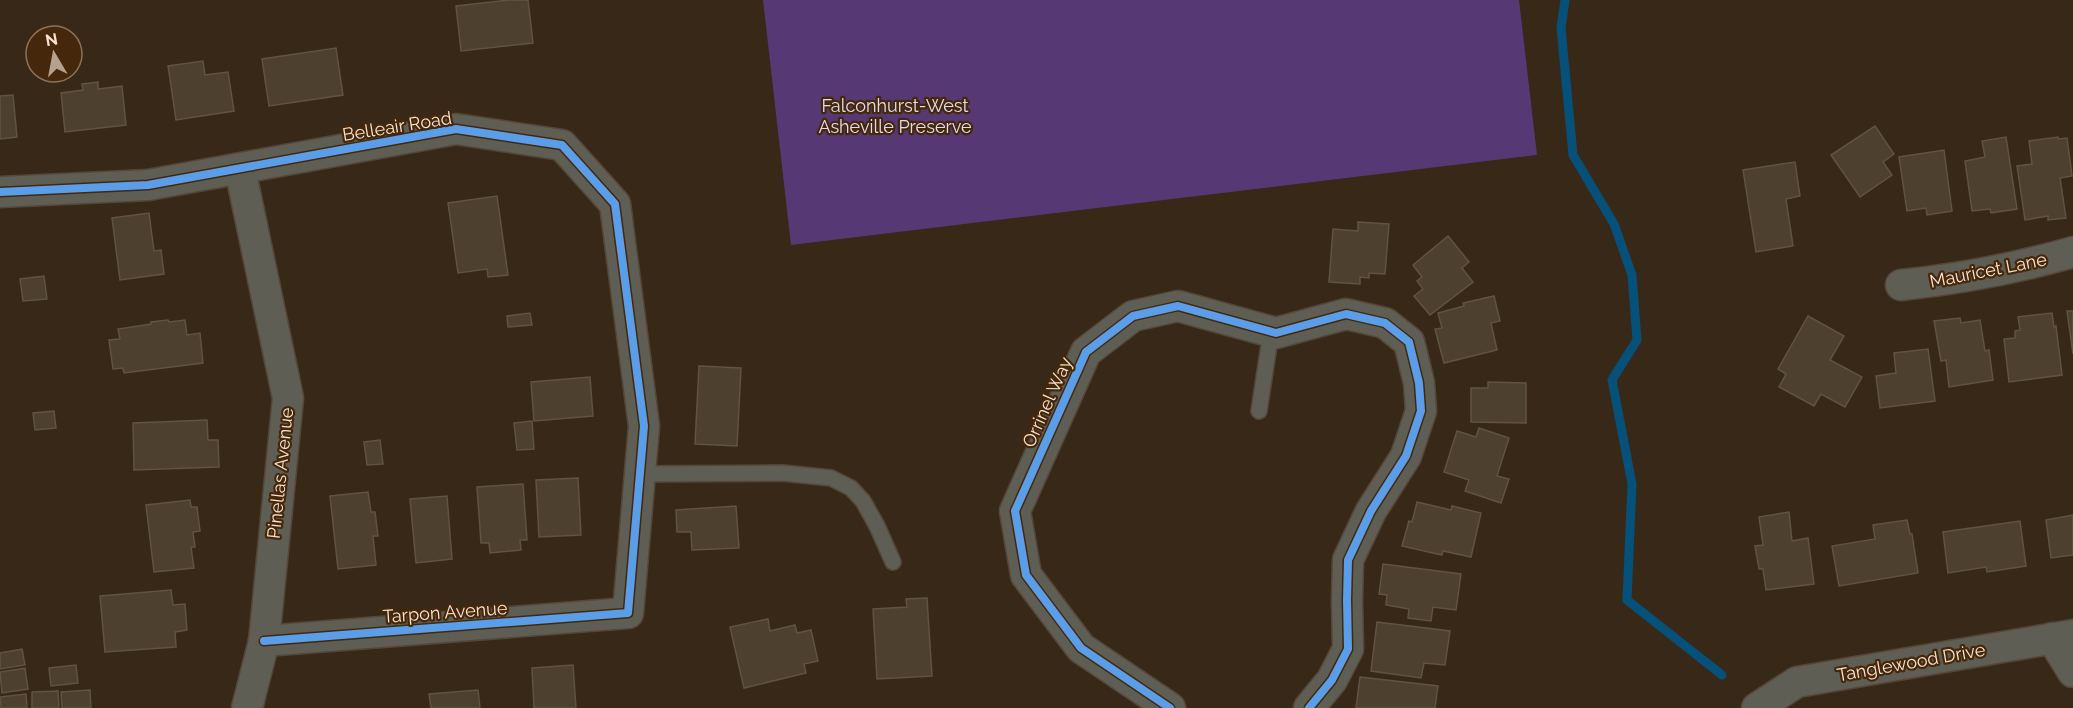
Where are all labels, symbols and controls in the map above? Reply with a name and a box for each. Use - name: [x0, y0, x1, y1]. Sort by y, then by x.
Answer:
- north arrow: [24, 24, 84, 84]
- text: N: [44, 29, 59, 50]
- park label: Falconhurst-West Asheville Preserve: [818, 95, 972, 137]
- street label: Belleair Road: [341, 107, 453, 145]
- street label: Mauricet Lane: [1928, 248, 2049, 292]
- street label: Orrinel Way: [1018, 353, 1076, 450]
- street label: Pinellas Avenue: [263, 406, 297, 540]
- street label: Tarpon Avenue: [382, 597, 508, 627]
- street label: Tanglewood Drive: [1835, 639, 1987, 685]

